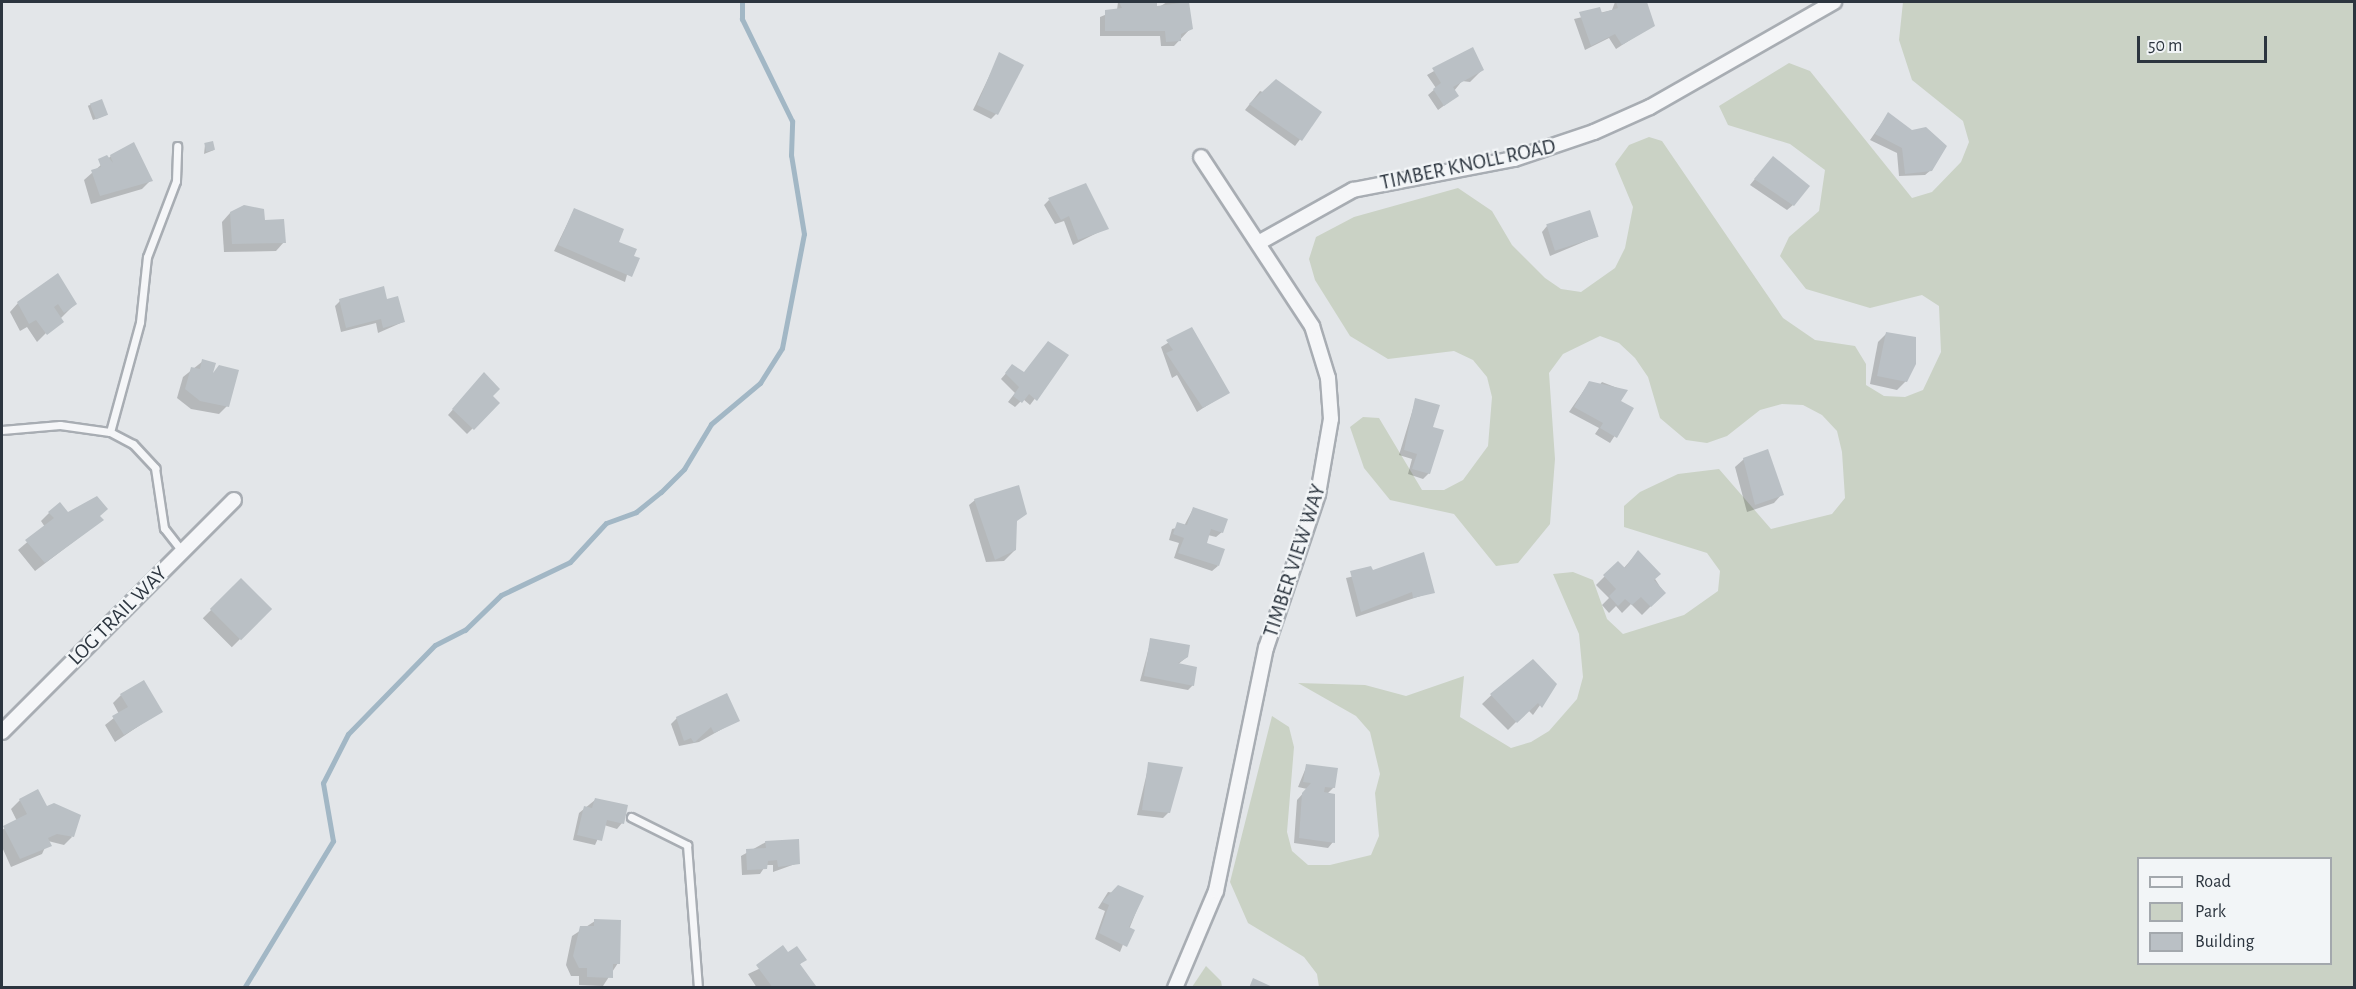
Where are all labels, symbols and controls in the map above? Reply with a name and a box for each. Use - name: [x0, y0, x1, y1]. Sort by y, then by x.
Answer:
- scale bar: [2140, 24, 2270, 62]
- text: 50 m: [2148, 37, 2182, 55]
- street label: TIMBER KNOLL ROAD: [1378, 134, 1558, 196]
- street label: TIMBER VIEW WAY: [1258, 481, 1332, 641]
- street label: LOG TRAIL WAY: [63, 561, 173, 671]
- legend: [2137, 857, 2332, 965]
- text: Road: [2195, 873, 2231, 891]
- text: Park: [2195, 903, 2226, 921]
- text: Building: [2195, 933, 2254, 951]

